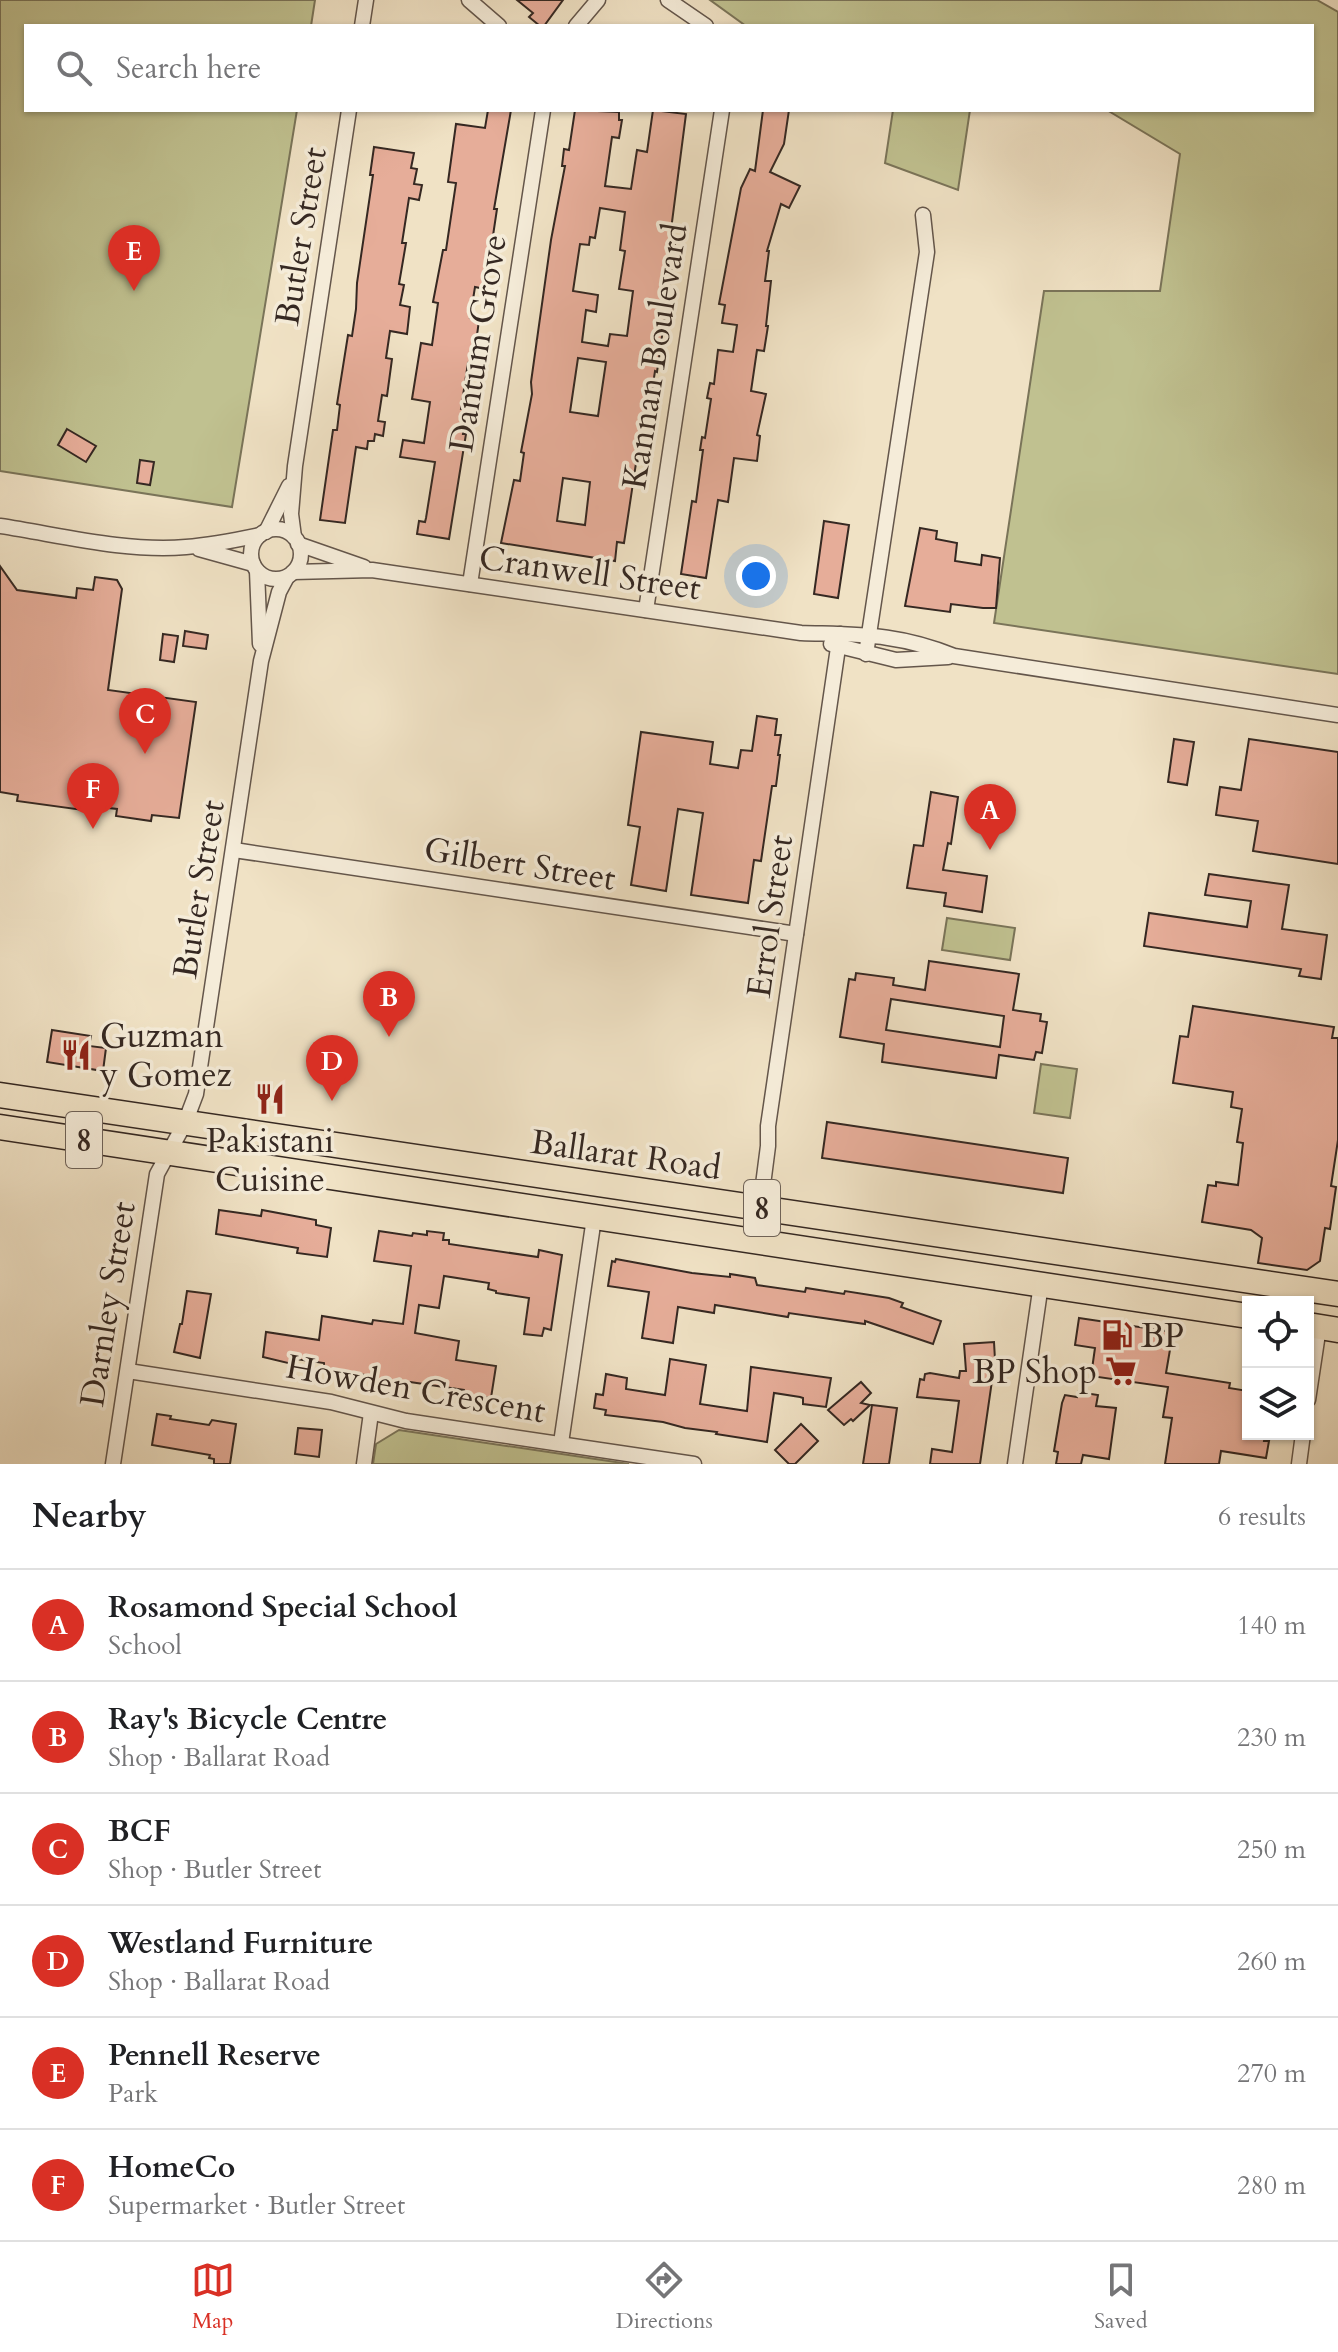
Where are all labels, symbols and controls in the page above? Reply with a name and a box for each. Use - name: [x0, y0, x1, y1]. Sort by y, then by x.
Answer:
- search box: [24, 24, 1314, 112]
- icon: search: [52, 46, 96, 90]
- text: Search here: [116, 48, 261, 89]
- street label: Butler Street: [264, 143, 338, 329]
- street label: Kannan Boulevard: [611, 220, 699, 492]
- pin: E: [108, 225, 160, 291]
- street label: Dantum Grove: [438, 231, 518, 455]
- street label: Cranwell Street: [476, 535, 704, 611]
- your location: [736, 556, 776, 596]
- pin: C: [119, 688, 171, 754]
- pin: F: [67, 763, 119, 829]
- pin: A: [964, 784, 1016, 850]
- street label: Butler Street: [162, 796, 236, 982]
- street label: Gilbert Street: [421, 826, 619, 902]
- street label: Errol Street: [736, 832, 804, 1000]
- pin: B: [363, 971, 415, 1037]
- place label: Guzman y Gomez: [99, 1013, 232, 1098]
- pin: D: [306, 1035, 358, 1101]
- restaurant icon: Guzman y Gomez: [59, 1038, 93, 1072]
- restaurant icon: Pakistani Cuisine: [253, 1082, 287, 1116]
- road number: 8: [66, 1112, 102, 1168]
- place label: Pakistani Cuisine: [206, 1118, 334, 1203]
- street label: Ballarat Road: [528, 1119, 724, 1191]
- road number: 8: [744, 1180, 780, 1236]
- street label: Darnley Street: [69, 1198, 147, 1410]
- map controls: [1242, 1296, 1314, 1440]
- button: locate: [1242, 1296, 1314, 1368]
- place label: BP: [1141, 1313, 1184, 1359]
- fuel station icon: BP: [1100, 1318, 1134, 1352]
- street label: Howden Crescent: [283, 1344, 549, 1434]
- place label: BP Shop: [972, 1349, 1097, 1395]
- supermarket icon: BP Shop: [1104, 1354, 1138, 1388]
- button: layers: [1242, 1368, 1314, 1440]
- text: Nearby: [32, 1493, 147, 1539]
- text: 6 results: [1218, 1499, 1306, 1534]
- text: Rosamond Special School: [108, 1587, 457, 1628]
- text: A: [48, 1608, 68, 1643]
- text: 140 m: [1237, 1608, 1306, 1643]
- text: School: [108, 1628, 182, 1663]
- text: Ray's Bicycle Centre: [108, 1699, 387, 1740]
- text: B: [49, 1720, 67, 1755]
- text: 230 m: [1237, 1720, 1306, 1755]
- text: Shop · Ballarat Road: [108, 1740, 330, 1775]
- text: BCF: [108, 1811, 171, 1852]
- text: C: [48, 1832, 68, 1867]
- text: 250 m: [1237, 1832, 1306, 1867]
- text: Shop · Butler Street: [108, 1852, 321, 1887]
- text: Westland Furniture: [108, 1923, 373, 1964]
- text: D: [47, 1944, 69, 1979]
- text: 260 m: [1237, 1944, 1306, 1979]
- text: Shop · Ballarat Road: [108, 1964, 330, 1999]
- text: Pennell Reserve: [108, 2035, 321, 2076]
- text: E: [50, 2056, 66, 2091]
- text: 270 m: [1237, 2056, 1306, 2091]
- text: Park: [108, 2076, 158, 2111]
- text: HomeCo: [108, 2147, 235, 2188]
- text: F: [50, 2168, 66, 2203]
- text: 280 m: [1237, 2168, 1306, 2203]
- text: Supermarket · Butler Street: [108, 2188, 405, 2223]
- tab: Map: [191, 2258, 235, 2336]
- tab: Directions: [616, 2258, 713, 2336]
- tab: Saved: [1094, 2258, 1147, 2336]

